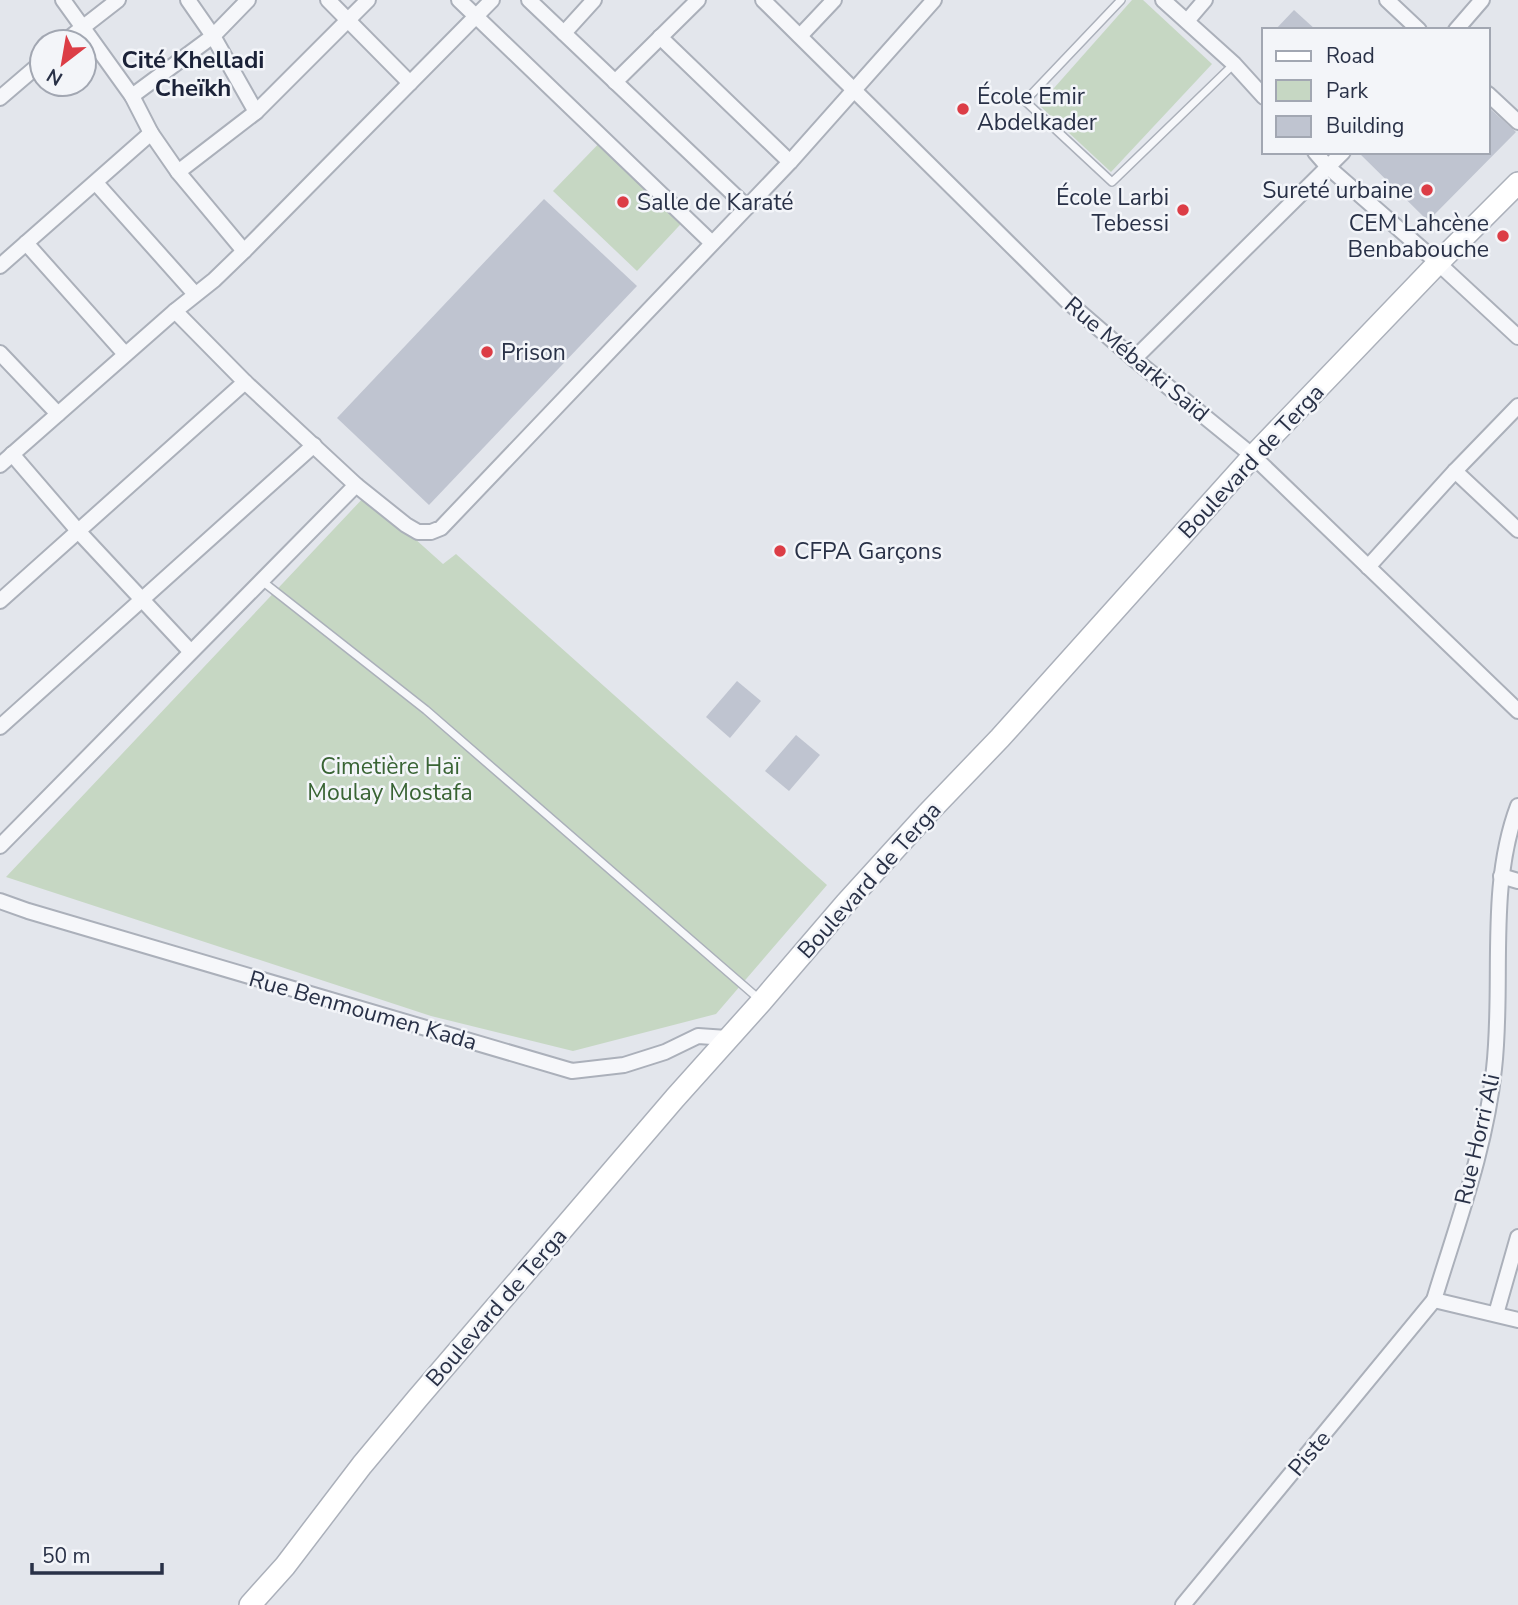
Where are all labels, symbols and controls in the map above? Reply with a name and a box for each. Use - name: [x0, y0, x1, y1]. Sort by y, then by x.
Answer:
- north arrow: [28, 28, 98, 98]
- legend: [1262, 28, 1490, 154]
- text: Road: [1326, 42, 1375, 70]
- district label: Cité Khelladi Cheïkh: [122, 44, 264, 104]
- text: N: [42, 62, 68, 92]
- text: Park: [1326, 77, 1368, 105]
- place label: École Emir Abdelkader: [977, 81, 1098, 138]
- marker: École Emir Abdelkader: [955, 101, 971, 117]
- text: Building: [1326, 112, 1404, 140]
- place label: Sureté urbaine: [1262, 175, 1413, 206]
- place label: École Larbi Tebessi: [1056, 182, 1169, 239]
- marker: Sureté urbaine: [1419, 182, 1435, 198]
- place label: Salle de Karaté: [637, 187, 794, 218]
- marker: Salle de Karaté: [615, 194, 631, 210]
- marker: École Larbi Tebessi: [1175, 202, 1191, 218]
- place label: CEM Lahcène Benbabouche: [1348, 208, 1489, 265]
- marker: CEM Lahcène Benbabouche: [1495, 228, 1511, 244]
- street label: Rue Mébarki Saïd: [1058, 290, 1216, 429]
- place label: Prison: [501, 337, 566, 368]
- marker: Prison: [479, 344, 495, 360]
- street label: Boulevard de Terga: [1172, 377, 1331, 545]
- place label: CFPA Garçons: [794, 536, 942, 567]
- marker: CFPA Garçons: [772, 543, 788, 559]
- park label: Cimetière Haï Moulay Mostafa: [307, 751, 473, 808]
- street label: Boulevard de Terga: [791, 795, 948, 965]
- street label: Rue Benmoumen Kada: [245, 963, 480, 1058]
- street label: Rue Horri Ali: [1447, 1071, 1508, 1208]
- street label: Boulevard de Terga: [419, 1221, 574, 1393]
- street label: Piste: [1281, 1424, 1338, 1483]
- scale bar: [32, 1532, 161, 1576]
- text: 50 m: [42, 1542, 91, 1570]

